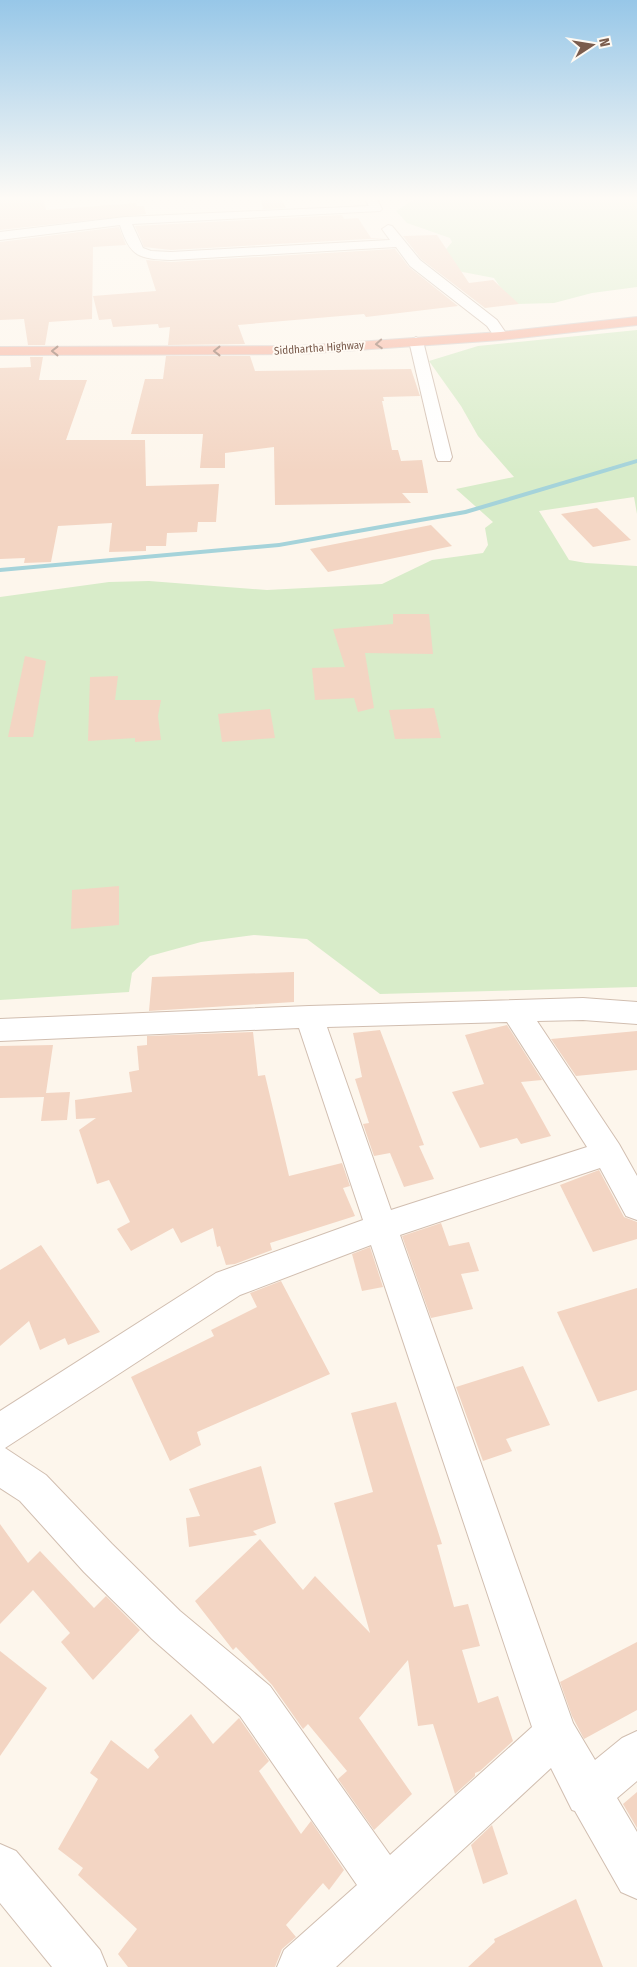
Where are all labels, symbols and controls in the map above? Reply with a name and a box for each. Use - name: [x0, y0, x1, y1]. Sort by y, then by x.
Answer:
- north arrow: [567, 20, 617, 70]
- text: N: [595, 37, 613, 48]
- street label: Siddhartha Highway: [274, 338, 364, 358]
- one-way arrow: [375, 338, 383, 349]
- one-way arrow: [50, 346, 58, 356]
- one-way arrow: [213, 346, 221, 357]

